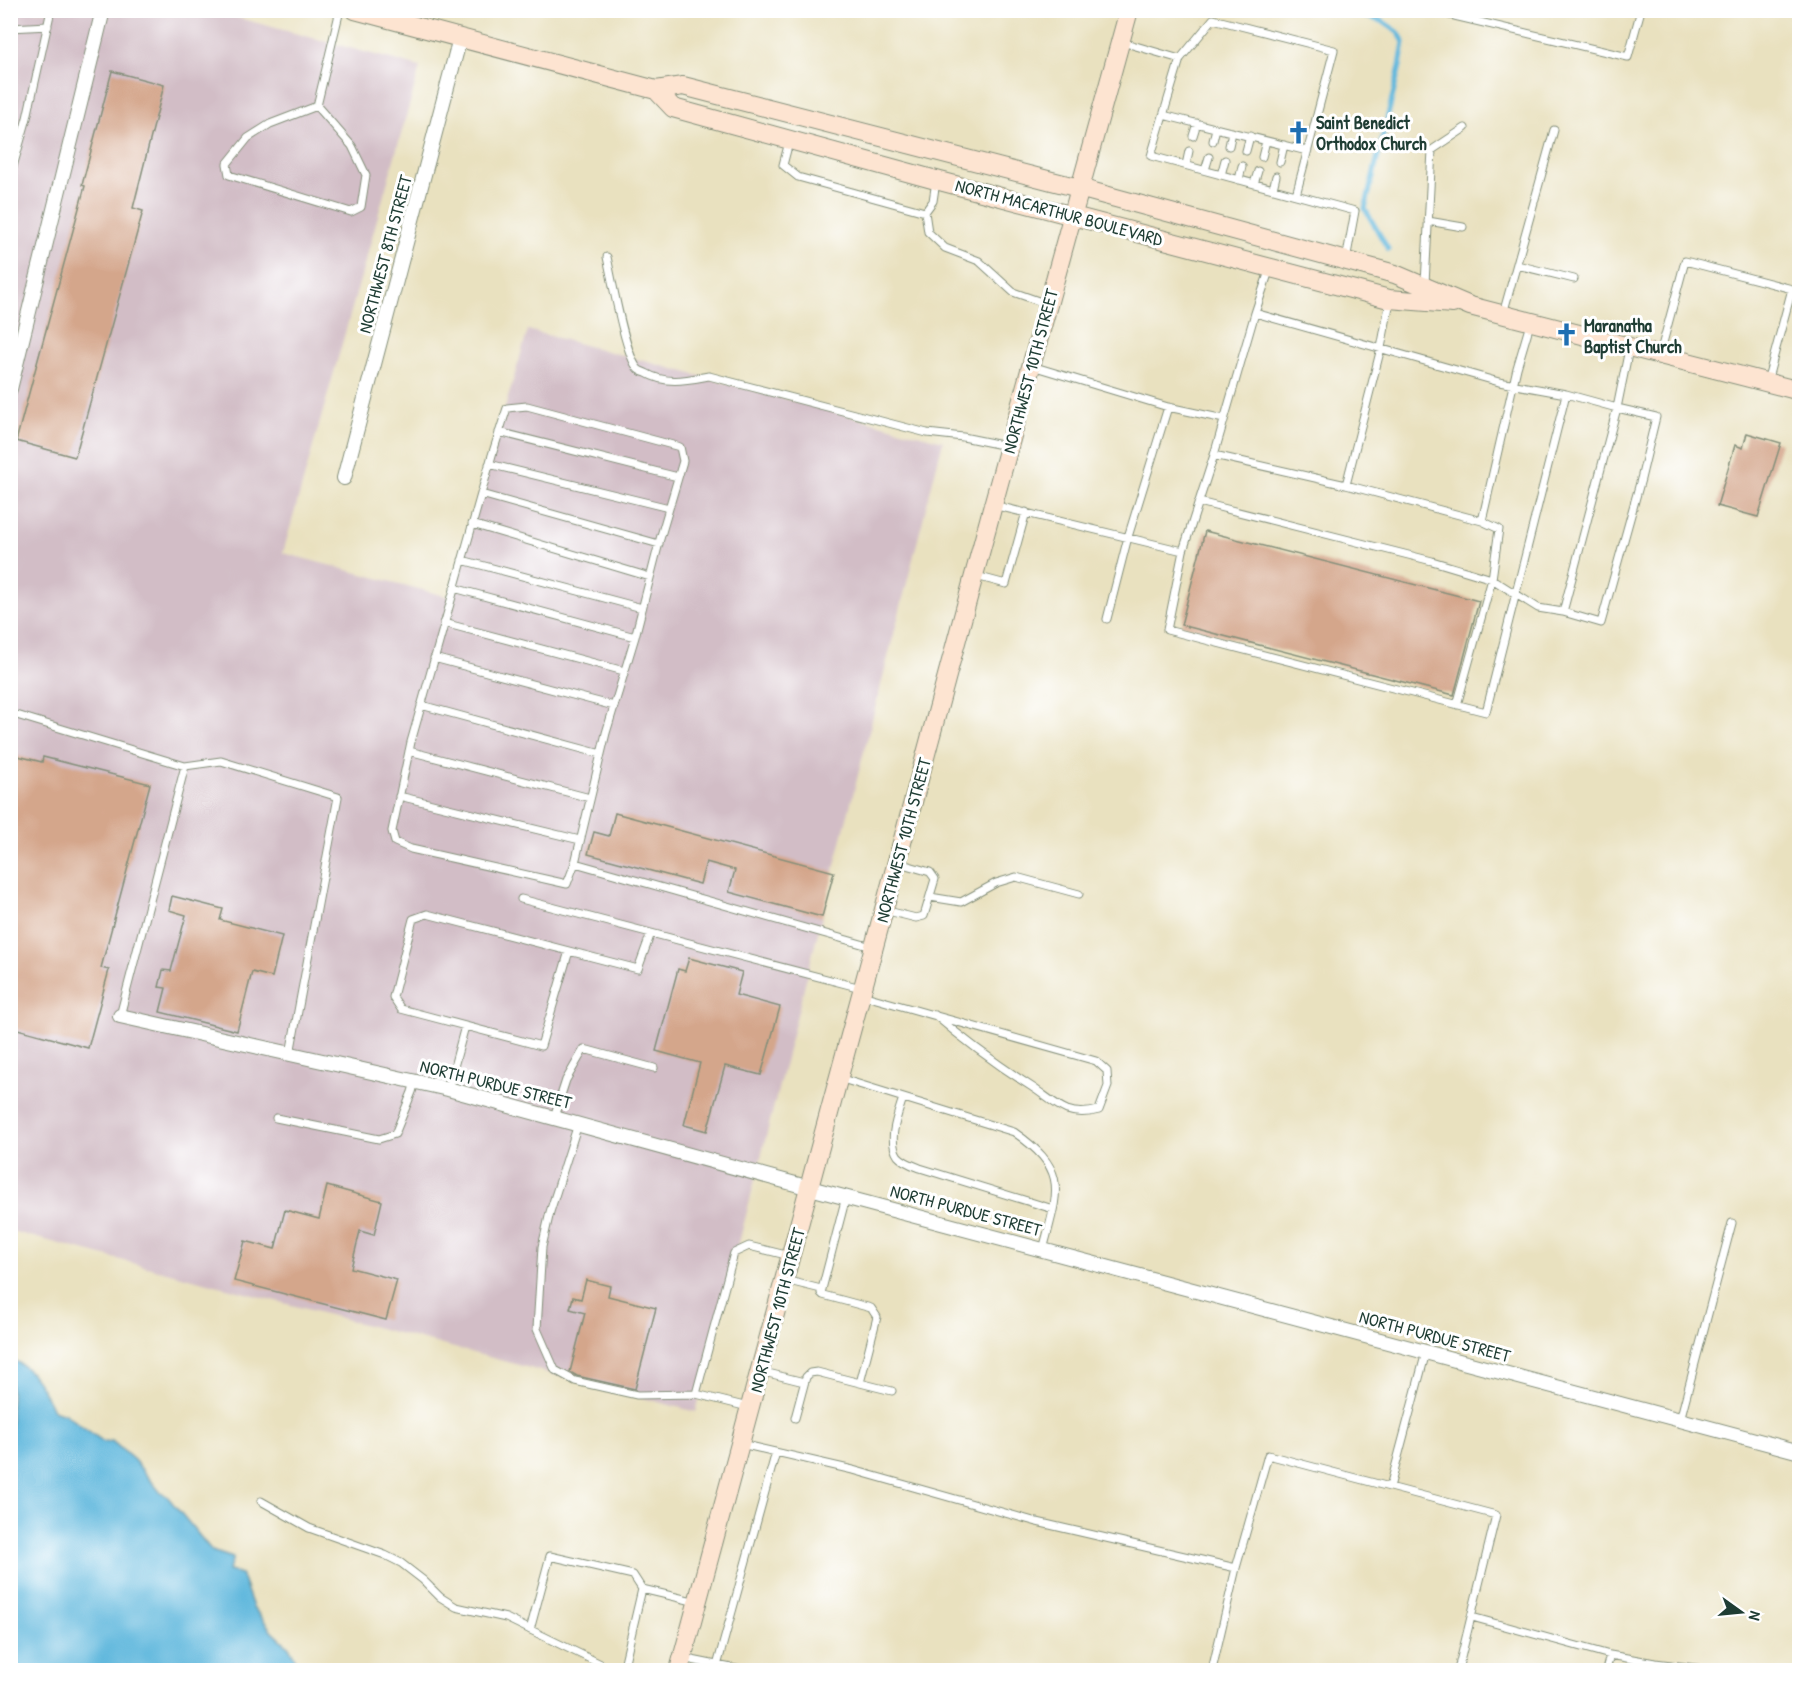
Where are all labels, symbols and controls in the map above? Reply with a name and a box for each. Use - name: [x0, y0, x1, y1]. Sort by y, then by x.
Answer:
- place label: Saint Benedict Orthodox Church: [1316, 110, 1427, 156]
- church icon: Saint Benedict Orthodox Church: [1285, 119, 1311, 145]
- street label: NORTHWEST 8TH STREET: [352, 172, 418, 336]
- street label: NORTH MACARTHUR BOULEVARD: [953, 172, 1166, 252]
- street label: NORTHWEST 10TH STREET: [996, 285, 1064, 456]
- place label: Maranatha Baptist Church: [1584, 313, 1682, 360]
- church icon: Maranatha Baptist Church: [1553, 322, 1579, 348]
- street label: NORTHWEST 10TH STREET: [869, 754, 937, 925]
- street label: NORTH PURDUE STREET: [418, 1053, 575, 1115]
- street label: NORTH PURDUE STREET: [888, 1178, 1045, 1242]
- street label: NORTHWEST 10TH STREET: [743, 1224, 811, 1395]
- street label: NORTH PURDUE STREET: [1357, 1304, 1514, 1368]
- north arrow: [1711, 1582, 1771, 1642]
- text: N: [1744, 1609, 1767, 1623]

